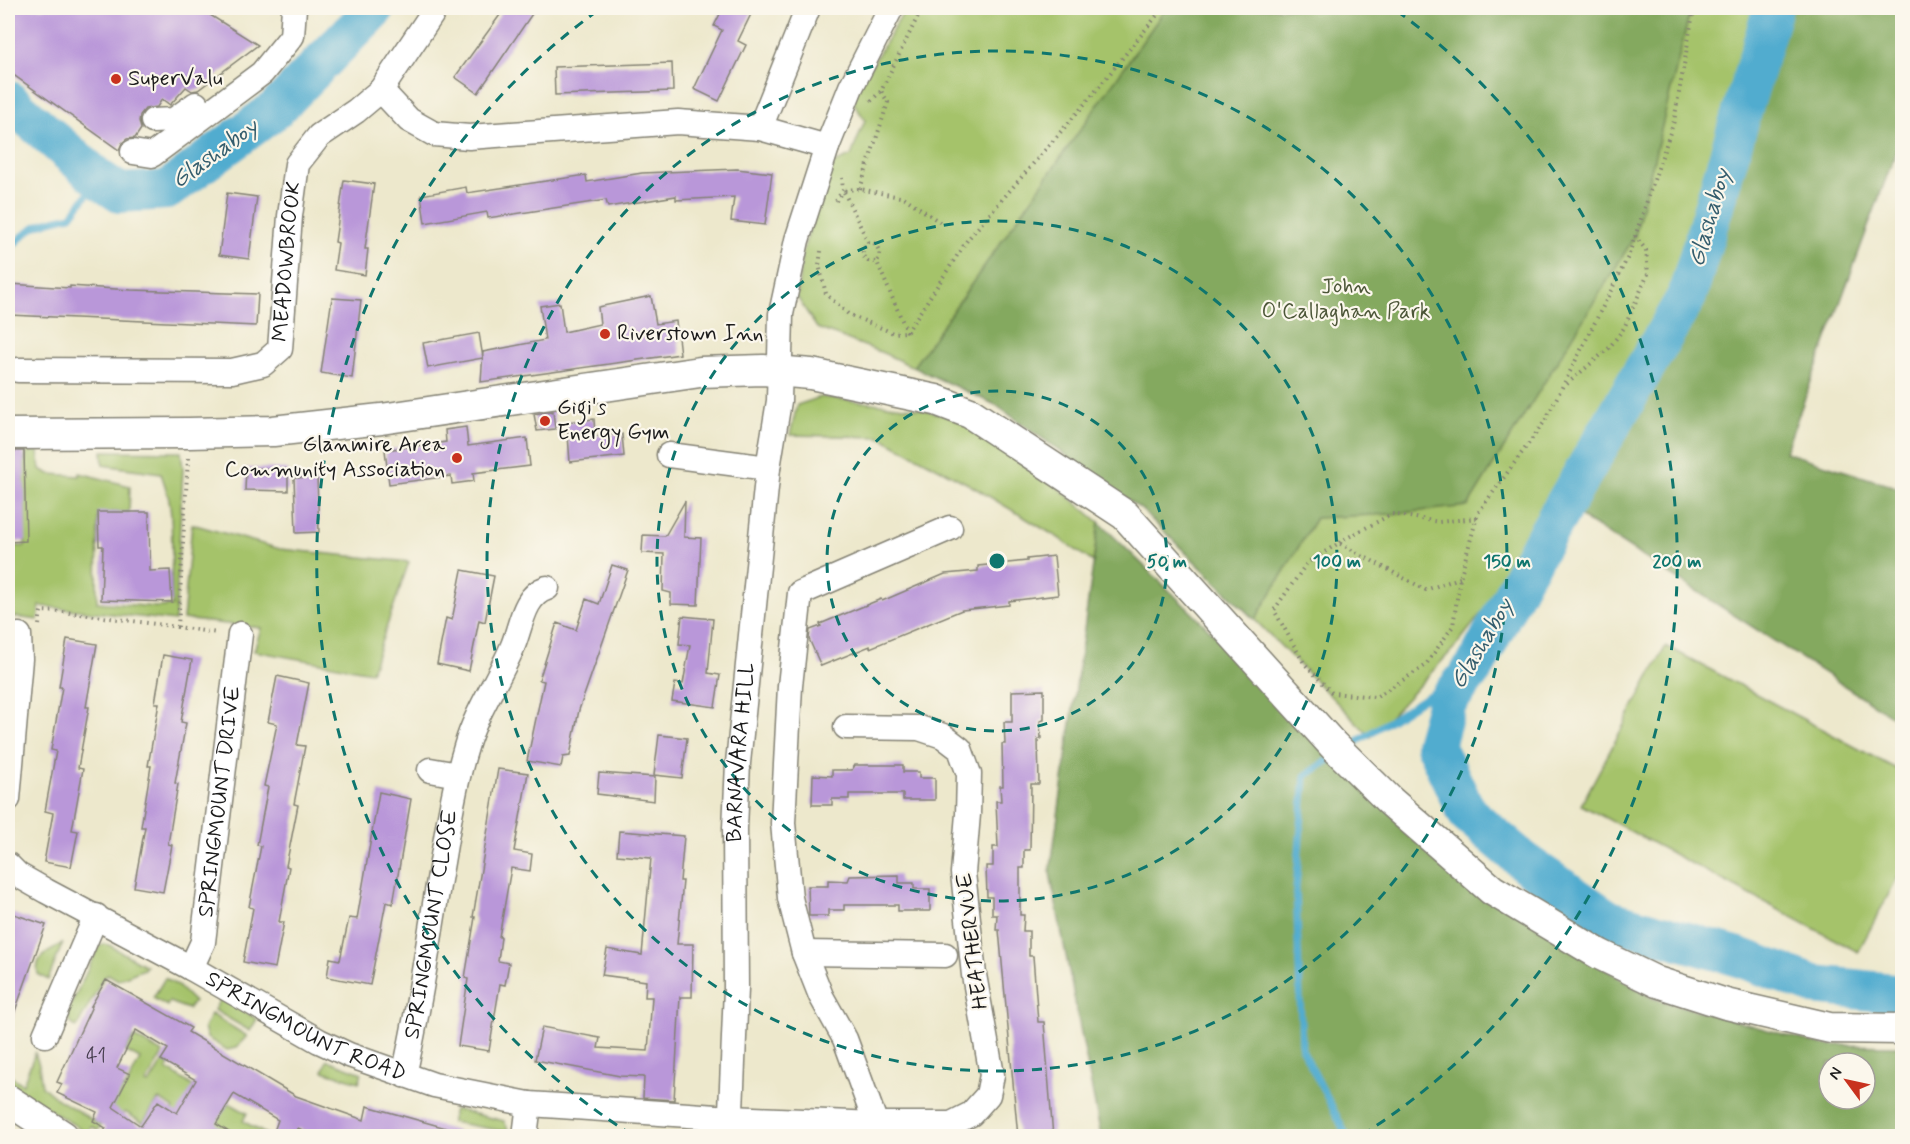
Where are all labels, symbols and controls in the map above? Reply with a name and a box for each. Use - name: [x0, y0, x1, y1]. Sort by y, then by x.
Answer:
- place label: SuperValu: [128, 65, 223, 93]
- marker: SuperValu: [109, 72, 123, 86]
- water label: Glashaboy: [165, 111, 266, 196]
- water label: Glashaboy: [1681, 164, 1739, 270]
- street label: MEADOWBROOK: [267, 180, 309, 343]
- park label: John O'Callaghan Park: [1262, 273, 1430, 327]
- place label: Riverstown Inn: [617, 320, 764, 348]
- marker: Riverstown Inn: [598, 327, 612, 341]
- place label: Gigi's Energy Gym: [557, 394, 669, 450]
- marker: Gigi's Energy Gym: [538, 414, 552, 428]
- place label: Glanmire Area Community Association: [224, 431, 446, 484]
- marker: Glanmire Area Community Association: [450, 451, 464, 465]
- text: 50 m: [1147, 550, 1187, 574]
- text: 100 m: [1313, 550, 1361, 574]
- text: 150 m: [1483, 550, 1531, 574]
- text: 200 m: [1652, 550, 1702, 574]
- centre of rings: [987, 551, 1007, 571]
- water label: Glashaboy: [1443, 592, 1522, 695]
- street label: BARNAVARA HILL: [721, 661, 762, 842]
- street label: SPRINGMOUNT DRIVE: [192, 684, 248, 919]
- street label: SPRINGMOUNT CLOSE: [398, 807, 465, 1042]
- street label: HEATHERVUE: [951, 871, 995, 1011]
- street label: SPRINGMOUNT ROAD: [200, 965, 410, 1088]
- house number: 41: [86, 1043, 106, 1070]
- north arrow: [1817, 1051, 1877, 1111]
- text: N: [1824, 1063, 1847, 1084]

